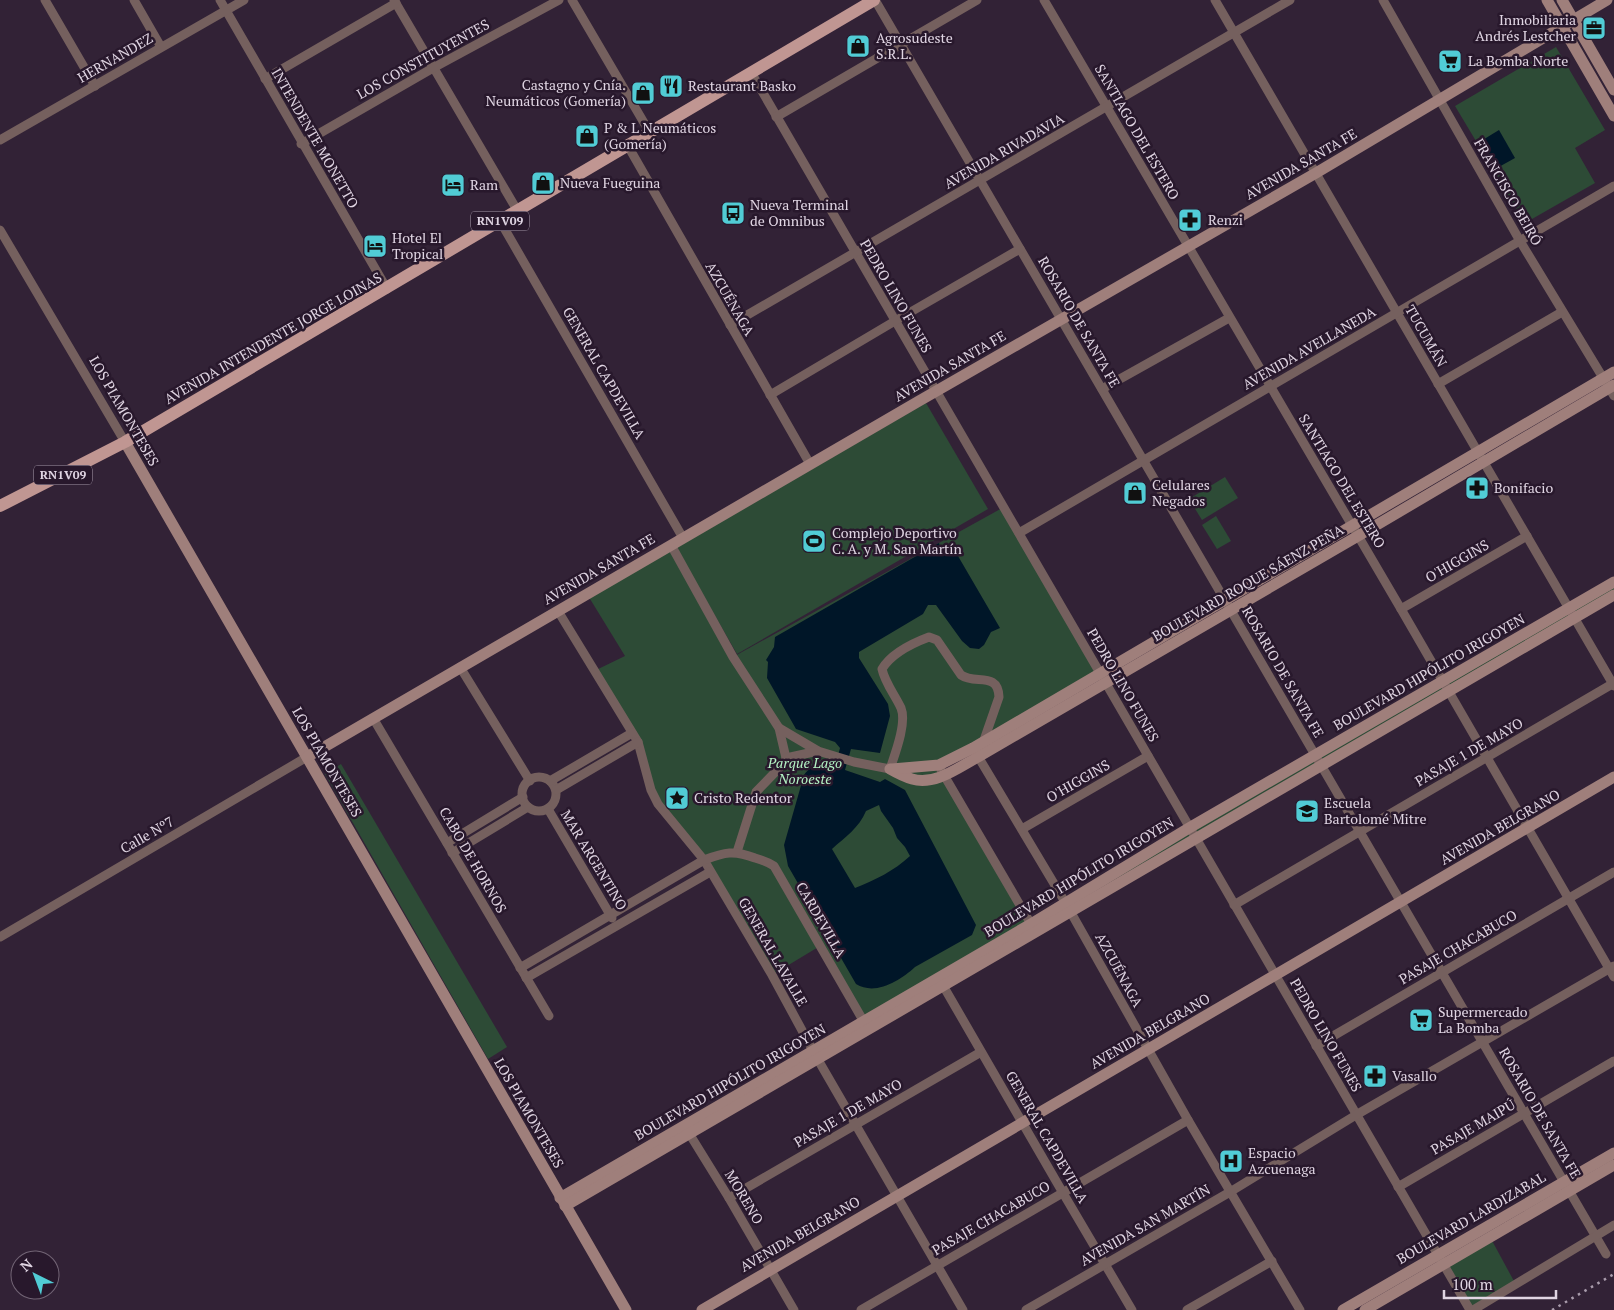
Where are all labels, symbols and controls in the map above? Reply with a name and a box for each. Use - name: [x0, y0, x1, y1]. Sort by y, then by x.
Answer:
- place label: Inmobiliaria Andrés Lestcher: [1475, 10, 1577, 45]
- street label: LOS CONSTITUYENTES: [353, 14, 492, 103]
- office icon: Inmobiliaria Andrés Lestcher: [1581, 15, 1607, 41]
- street label: HERNANDEZ: [74, 28, 156, 87]
- place label: Agrosudeste S.R.L.: [876, 28, 953, 63]
- shop icon: Agrosudeste S.R.L.: [845, 33, 871, 59]
- supermarket icon: La Bomba Norte: [1437, 48, 1463, 74]
- place label: La Bomba Norte: [1468, 51, 1568, 70]
- street label: SANTIAGO DEL ESTERO: [1091, 60, 1184, 203]
- street label: INTENDENTE MONETTO: [267, 64, 363, 211]
- restaurant icon: Restaurant Basko: [658, 73, 684, 99]
- place label: Castagno y Cnía. Neumáticos (Gomería): [486, 75, 626, 110]
- place label: Restaurant Basko: [688, 76, 796, 95]
- shop icon: Castagno y Cnía. Neumáticos (Gomería): [630, 80, 656, 106]
- street label: AVENIDA RIVADAVIA: [940, 108, 1068, 193]
- place label: P & L Neumáticos (Gomería): [604, 118, 716, 153]
- shop icon: P & L Neumáticos (Gomería): [574, 123, 600, 149]
- street label: AVENIDA SANTA FE: [1241, 124, 1360, 203]
- street label: FRANCISCO BEIRÓ: [1470, 135, 1547, 249]
- shop icon: Nueva Fueguina: [530, 170, 556, 196]
- hotel icon: Ram: [440, 172, 466, 198]
- place label: Nueva Fueguina: [560, 173, 660, 192]
- place label: Ram: [470, 175, 498, 194]
- place label: Nueva Terminal de Omnibus: [750, 195, 849, 230]
- bus stop icon: Nueva Terminal de Omnibus: [720, 200, 746, 226]
- pharmacy icon: Renzi: [1177, 207, 1203, 233]
- place label: Renzi: [1208, 210, 1243, 229]
- road number: RN1V09: [471, 212, 529, 230]
- place label: Hotel El Tropical: [392, 228, 443, 263]
- hotel icon: Hotel El Tropical: [362, 233, 388, 259]
- street label: PEDRO LINO FUNES: [856, 235, 937, 356]
- street label: ROSARIO DE SANTA FE: [1034, 253, 1125, 391]
- street label: AZCUÉNAGA: [702, 258, 759, 340]
- street label: AVENIDA INTENDENTE JORGE LOINAS: [160, 267, 385, 408]
- street label: AVENIDA AVELLANEDA: [1239, 301, 1379, 393]
- street label: TUCUMÁN: [1401, 301, 1452, 370]
- street label: GENERAL CAPDEVILLA: [559, 303, 650, 443]
- street label: AVENIDA SANTA FE: [890, 326, 1009, 405]
- street label: LOS PIAMONTESES: [85, 352, 164, 469]
- street label: SANTIAGO DEL ESTERO: [1295, 410, 1390, 551]
- road number: RN1V09: [34, 466, 92, 484]
- place label: Celulares Negados: [1152, 475, 1210, 510]
- pharmacy icon: Bonifacio: [1464, 475, 1490, 501]
- place label: Bonifacio: [1494, 478, 1553, 497]
- shop icon: Celulares Negados: [1122, 480, 1148, 506]
- street label: BOULEVARD ROQUE SÁENZ PEÑA: [1149, 520, 1347, 645]
- place label: Complejo Deportivo C. A. y M. San Martín: [832, 523, 962, 558]
- sports icon: Complejo Deportivo C. A. y M. San Martín: [801, 528, 827, 554]
- street label: AVENIDA SANTA FE: [539, 529, 658, 608]
- street label: O'HIGGINS: [1422, 535, 1492, 586]
- street label: ROSARIO DE SANTA FE: [1238, 603, 1329, 741]
- street label: BOULEVARD HIPÓLITO IRIGOYEN: [1330, 609, 1528, 734]
- street label: PEDRO LINO FUNES: [1083, 624, 1164, 745]
- street label: LOS PIAMONTESES: [288, 703, 367, 820]
- street label: PASAJE 1 DE MAYO: [1411, 713, 1526, 790]
- park label: Parque Lago Noroeste: [767, 753, 842, 788]
- street label: O'HIGGINS: [1043, 755, 1113, 806]
- street label: AVENIDA BELGRANO: [1436, 784, 1563, 869]
- place icon: Cristo Redentor: [664, 785, 690, 811]
- place label: Cristo Redentor: [694, 788, 793, 807]
- place label: Escuela Bartolomé Mitre: [1324, 793, 1426, 828]
- school or university icon: Escuela Bartolomé Mitre: [1294, 798, 1320, 824]
- street label: CABO DE HORNOS: [435, 803, 512, 916]
- street label: MAR ARGENTINO: [557, 806, 632, 914]
- street label: Calle Nº7: [117, 812, 177, 857]
- street label: BOULEVARD HIPÓLITO IRIGOYEN: [980, 812, 1177, 941]
- street label: CARDEVILLA: [792, 878, 851, 962]
- street label: GENERAL LAVALLE: [735, 894, 812, 1010]
- street label: PASAJE CHACABUCO: [1395, 905, 1520, 988]
- street label: AZCUÉNAGA: [1091, 929, 1148, 1011]
- street label: PEDRO LINO FUNES: [1286, 974, 1367, 1095]
- street label: AVENIDA BELGRANO: [1086, 988, 1213, 1073]
- place label: Supermercado La Bomba: [1438, 1002, 1528, 1037]
- supermarket icon: Supermercado La Bomba: [1408, 1007, 1434, 1033]
- street label: BOULEVARD HIPÓLITO IRIGOYEN: [631, 1019, 829, 1144]
- street label: ROSARIO DE SANTA FE: [1495, 1044, 1586, 1182]
- street label: LOS PIAMONTESES: [490, 1054, 569, 1171]
- pharmacy icon: Vasallo: [1362, 1063, 1388, 1089]
- place label: Vasallo: [1392, 1066, 1437, 1085]
- street label: GENERAL CAPDEVILLA: [1002, 1067, 1093, 1207]
- street label: PASAJE 1 DE MAYO: [790, 1074, 905, 1151]
- street label: PASAJE MAIPÚ: [1427, 1094, 1519, 1158]
- place label: Espacio Azcuenaga: [1248, 1143, 1316, 1178]
- hospital icon: Espacio Azcuenaga: [1218, 1148, 1244, 1174]
- street label: MORENO: [721, 1166, 768, 1227]
- street label: BOULEVARD LARDIZABAL: [1393, 1167, 1549, 1268]
- street label: PASAJE CHACABUCO: [928, 1176, 1053, 1259]
- street label: AVENIDA SAN MARTÍN: [1076, 1179, 1213, 1270]
- street label: AVENIDA BELGRANO: [736, 1191, 863, 1276]
- north arrow: [10, 1250, 60, 1300]
- text: N: [16, 1254, 37, 1276]
- scale bar: [1444, 1268, 1556, 1300]
- text: 100 m: [1452, 1274, 1493, 1294]

